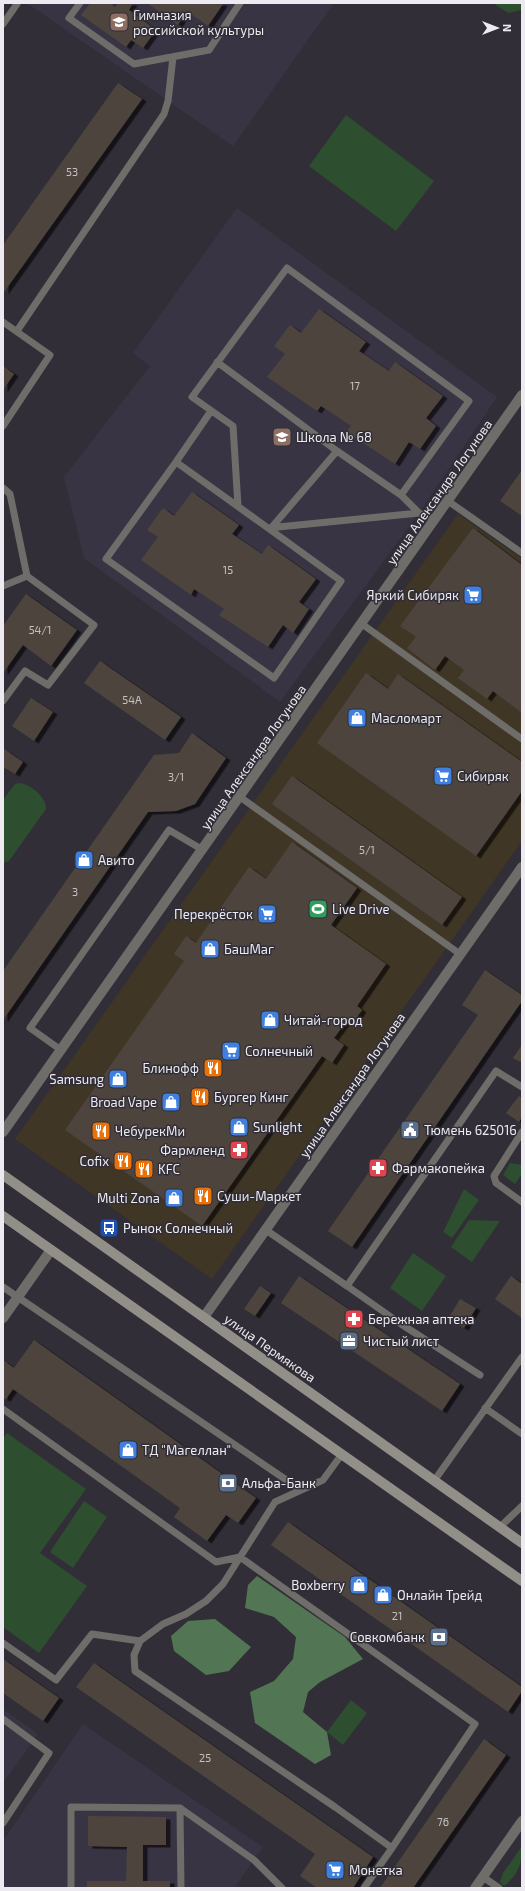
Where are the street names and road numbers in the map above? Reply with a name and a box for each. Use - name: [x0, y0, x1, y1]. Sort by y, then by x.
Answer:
- street label: улица Александра Логунова: [383, 416, 495, 568]
- street label: улица Александра Логунова: [197, 681, 309, 833]
- street label: улица Александра Логунова: [296, 1009, 408, 1161]
- street label: улица Пермякова: [221, 1310, 319, 1386]

